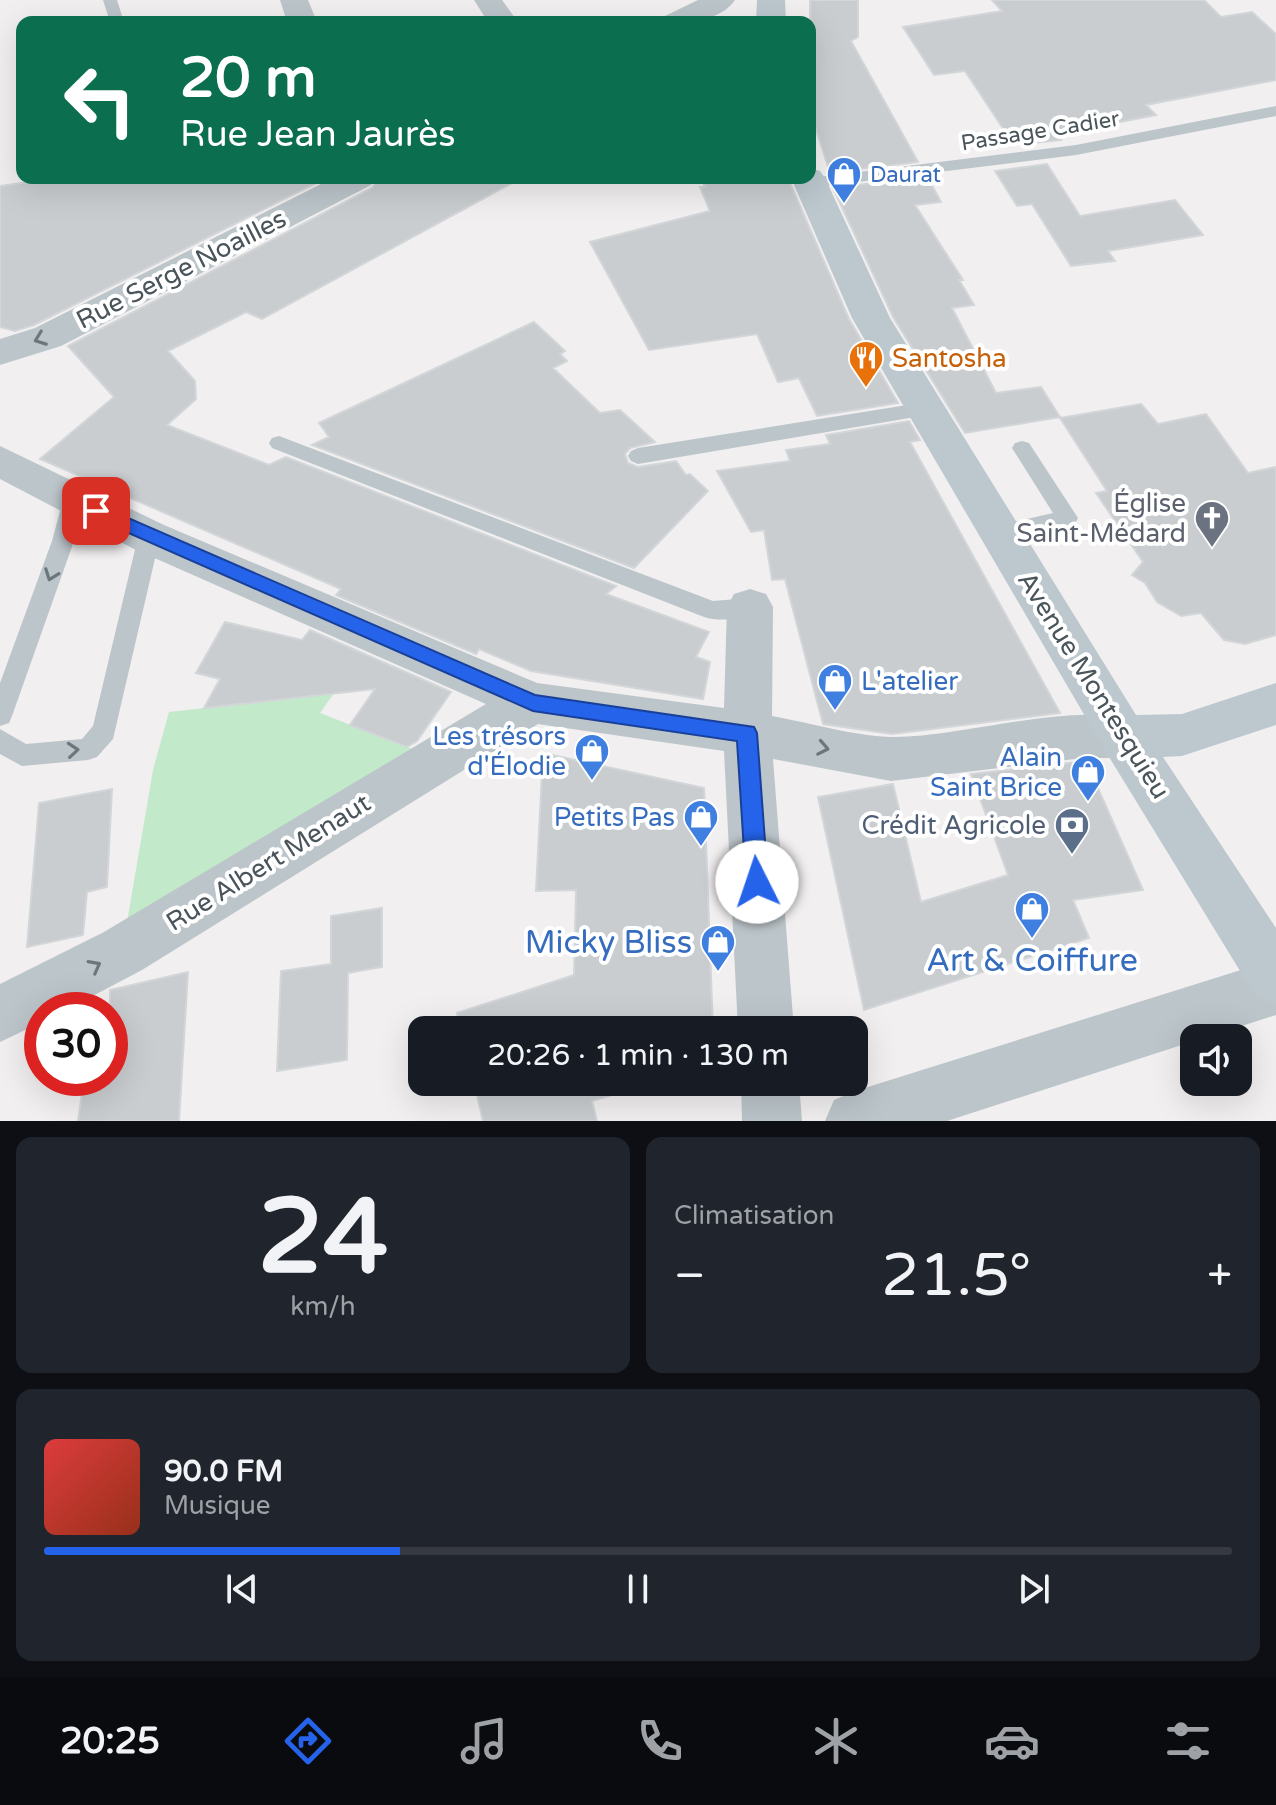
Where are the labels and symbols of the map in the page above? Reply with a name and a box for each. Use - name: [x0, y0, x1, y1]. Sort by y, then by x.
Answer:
- street label: Passage Cadier: [959, 106, 1122, 156]
- shop icon: Daurat: [825, 155, 863, 205]
- place label: Daurat: [870, 162, 941, 188]
- street label: Rue Serge Noailles: [71, 203, 291, 336]
- one-way arrow: [34, 329, 48, 346]
- restaurant icon: Santosha: [847, 339, 885, 389]
- place label: Santosha: [892, 343, 1007, 374]
- pin: [62, 477, 130, 545]
- place label: Église Saint-Médard: [1016, 488, 1186, 549]
- church icon: Église Saint-Médard: [1193, 499, 1231, 549]
- street label: Avenue Montesquieu: [1011, 566, 1176, 805]
- one-way arrow: [44, 567, 61, 581]
- shop icon: L'atelier: [816, 662, 854, 712]
- place label: L'atelier: [861, 666, 958, 697]
- place label: Les trésors d'Élodie: [432, 721, 566, 782]
- shop icon: Les trésors d'Élodie: [573, 732, 611, 782]
- one-way arrow: [817, 739, 830, 756]
- one-way arrow: [67, 742, 80, 759]
- place label: Alain Saint Brice: [930, 742, 1062, 803]
- shop icon: Alain Saint Brice: [1069, 753, 1107, 803]
- street label: Rue Albert Menaut: [160, 787, 376, 938]
- shop icon: Petits Pas: [682, 798, 720, 848]
- place label: Petits Pas: [554, 802, 675, 833]
- bank icon: Crédit Agricole: [1053, 806, 1091, 856]
- place label: Crédit Agricole: [862, 810, 1046, 841]
- position arrow: [715, 840, 799, 924]
- shop icon: Art & Coiffure: [1013, 890, 1051, 940]
- shop icon: Micky Bliss: [699, 923, 737, 973]
- place label: Micky Bliss: [525, 924, 692, 962]
- place label: Art & Coiffure: [926, 942, 1138, 980]
- one-way arrow: [86, 961, 101, 976]
- speed limit sign: 30: [24, 992, 128, 1096]

